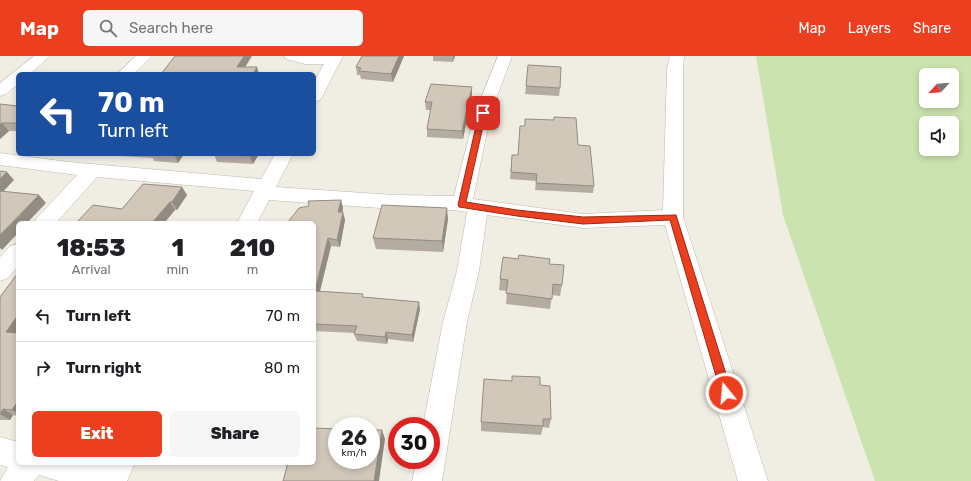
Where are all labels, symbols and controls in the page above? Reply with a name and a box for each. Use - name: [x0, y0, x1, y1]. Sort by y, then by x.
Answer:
- search box: [83, 10, 363, 46]
- text: Map: [20, 17, 59, 40]
- icon: search: [97, 17, 119, 39]
- text: Search here: [129, 19, 213, 37]
- text: Map: [799, 20, 826, 37]
- text: Layers: [848, 20, 891, 37]
- text: Share: [913, 20, 951, 37]
- north arrow: [919, 68, 959, 108]
- map controls: [919, 68, 959, 156]
- text: 70 m: [98, 86, 165, 119]
- icon: left: [32, 88, 84, 140]
- pin: [466, 96, 500, 130]
- icon: arrive: [472, 102, 494, 124]
- button: sound: [919, 116, 959, 156]
- text: Turn left: [98, 120, 168, 142]
- text: 18:53: [57, 234, 126, 262]
- text: 1: [171, 234, 184, 262]
- text: 210: [230, 234, 275, 262]
- text: Arrival: [72, 262, 111, 277]
- text: min: [166, 262, 189, 277]
- text: m: [247, 262, 258, 277]
- icon: left: [32, 305, 54, 327]
- text: Turn left: [66, 307, 131, 325]
- text: 70 m: [266, 307, 300, 325]
- icon: right: [32, 357, 54, 379]
- text: Turn right: [66, 359, 141, 377]
- text: 80 m: [264, 359, 300, 377]
- position arrow: [705, 372, 747, 414]
- button: Exit: [32, 411, 162, 457]
- button: Share: [170, 411, 300, 457]
- speed limit sign: 30: [388, 417, 440, 469]
- text: 26: [341, 426, 367, 450]
- text: km/h: [342, 447, 366, 459]

